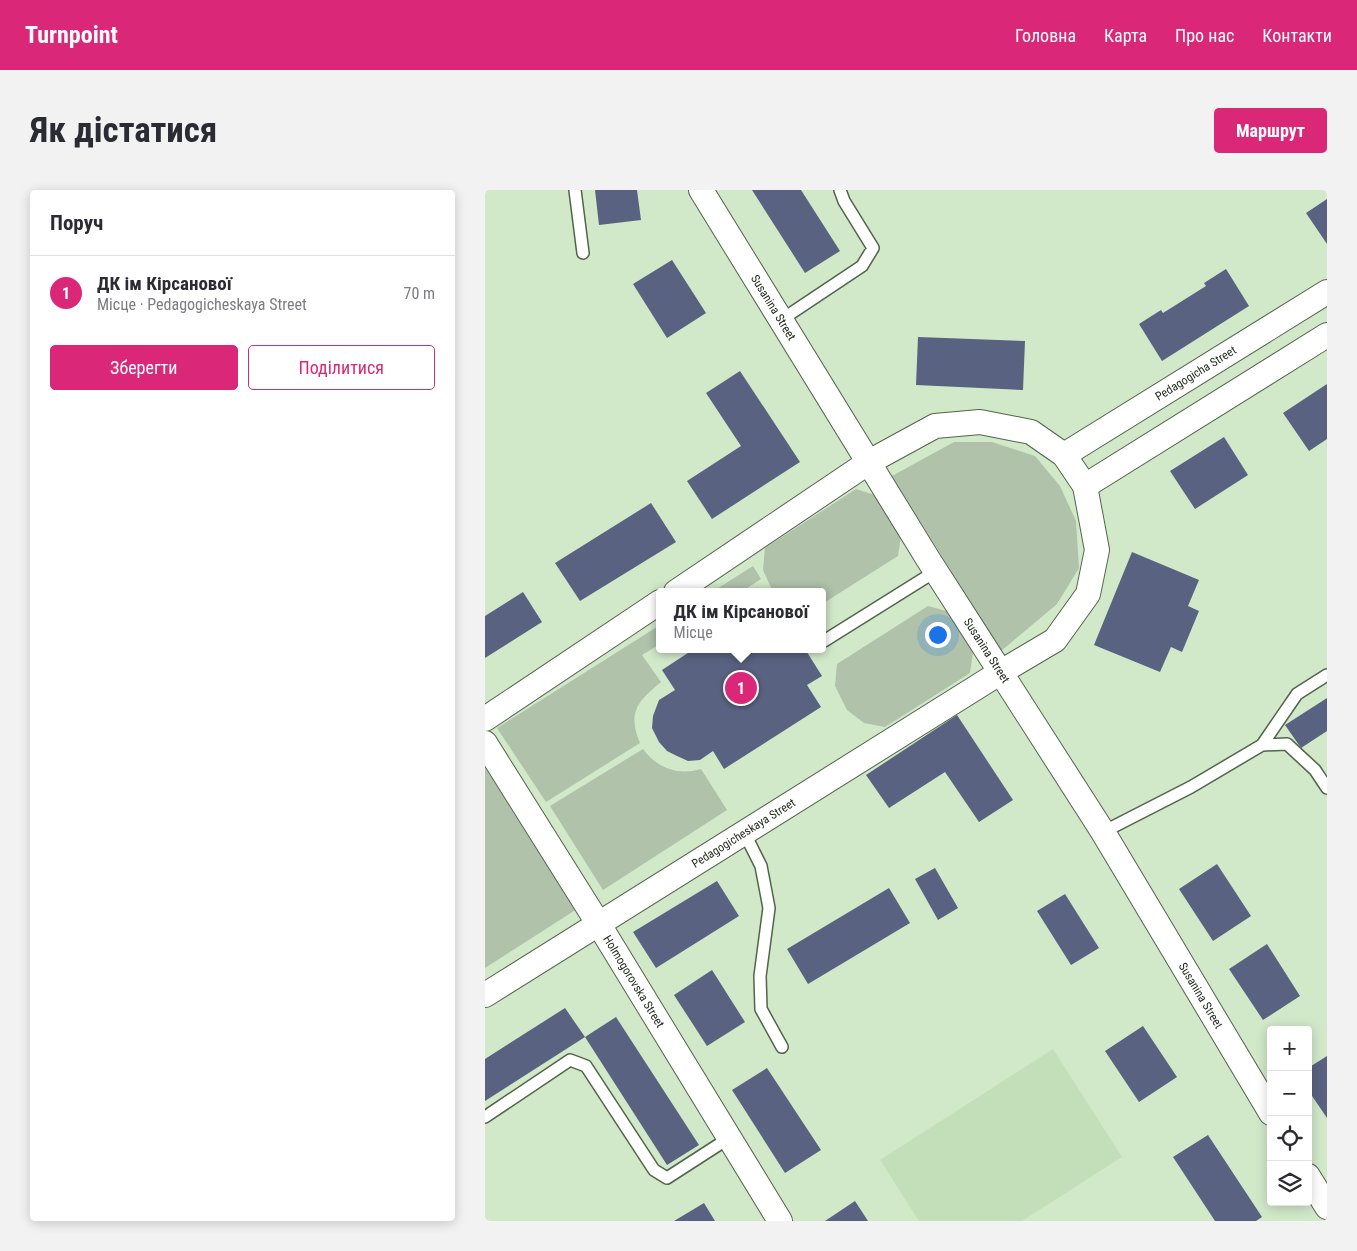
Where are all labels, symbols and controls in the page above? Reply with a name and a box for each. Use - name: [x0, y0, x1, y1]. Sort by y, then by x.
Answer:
- text: Turnpoint: [25, 21, 118, 49]
- text: Головна: [1015, 25, 1076, 46]
- text: Карта: [1104, 25, 1147, 46]
- text: Про нас: [1175, 25, 1234, 46]
- text: Контакти: [1262, 25, 1332, 46]
- button: Маршрут: [1214, 108, 1327, 153]
- text: Як дістатися: [30, 110, 217, 151]
- text: Поруч: [50, 211, 103, 235]
- text: ДК ім Кірсанової: [97, 272, 232, 295]
- street label: Susanina Street: [748, 272, 799, 343]
- text: 1: [62, 284, 70, 303]
- text: 70 m: [403, 284, 435, 303]
- text: Місце · Pedagogicheskaya Street: [97, 295, 307, 314]
- street label: Pedagogicha Street: [1153, 343, 1239, 404]
- button: Зберегти: [50, 345, 238, 390]
- button: Поділитися: [248, 345, 435, 390]
- popup: [656, 588, 826, 653]
- text: ДК ім Кірсанової: [674, 600, 808, 623]
- street label: Susanina Street: [961, 615, 1013, 686]
- your location: [925, 622, 951, 648]
- text: Місце: [674, 623, 713, 642]
- pin: 1: [725, 669, 757, 707]
- street label: Pedagogicheskaya Street: [689, 795, 798, 871]
- street label: Holmogorovska Street: [600, 933, 667, 1030]
- street label: Susanina Street: [1176, 960, 1226, 1031]
- map controls: [1267, 1026, 1312, 1206]
- button: +: [1267, 1026, 1312, 1071]
- button: −: [1267, 1071, 1312, 1116]
- button: locate: [1267, 1116, 1312, 1161]
- button: layers: [1267, 1161, 1312, 1206]

